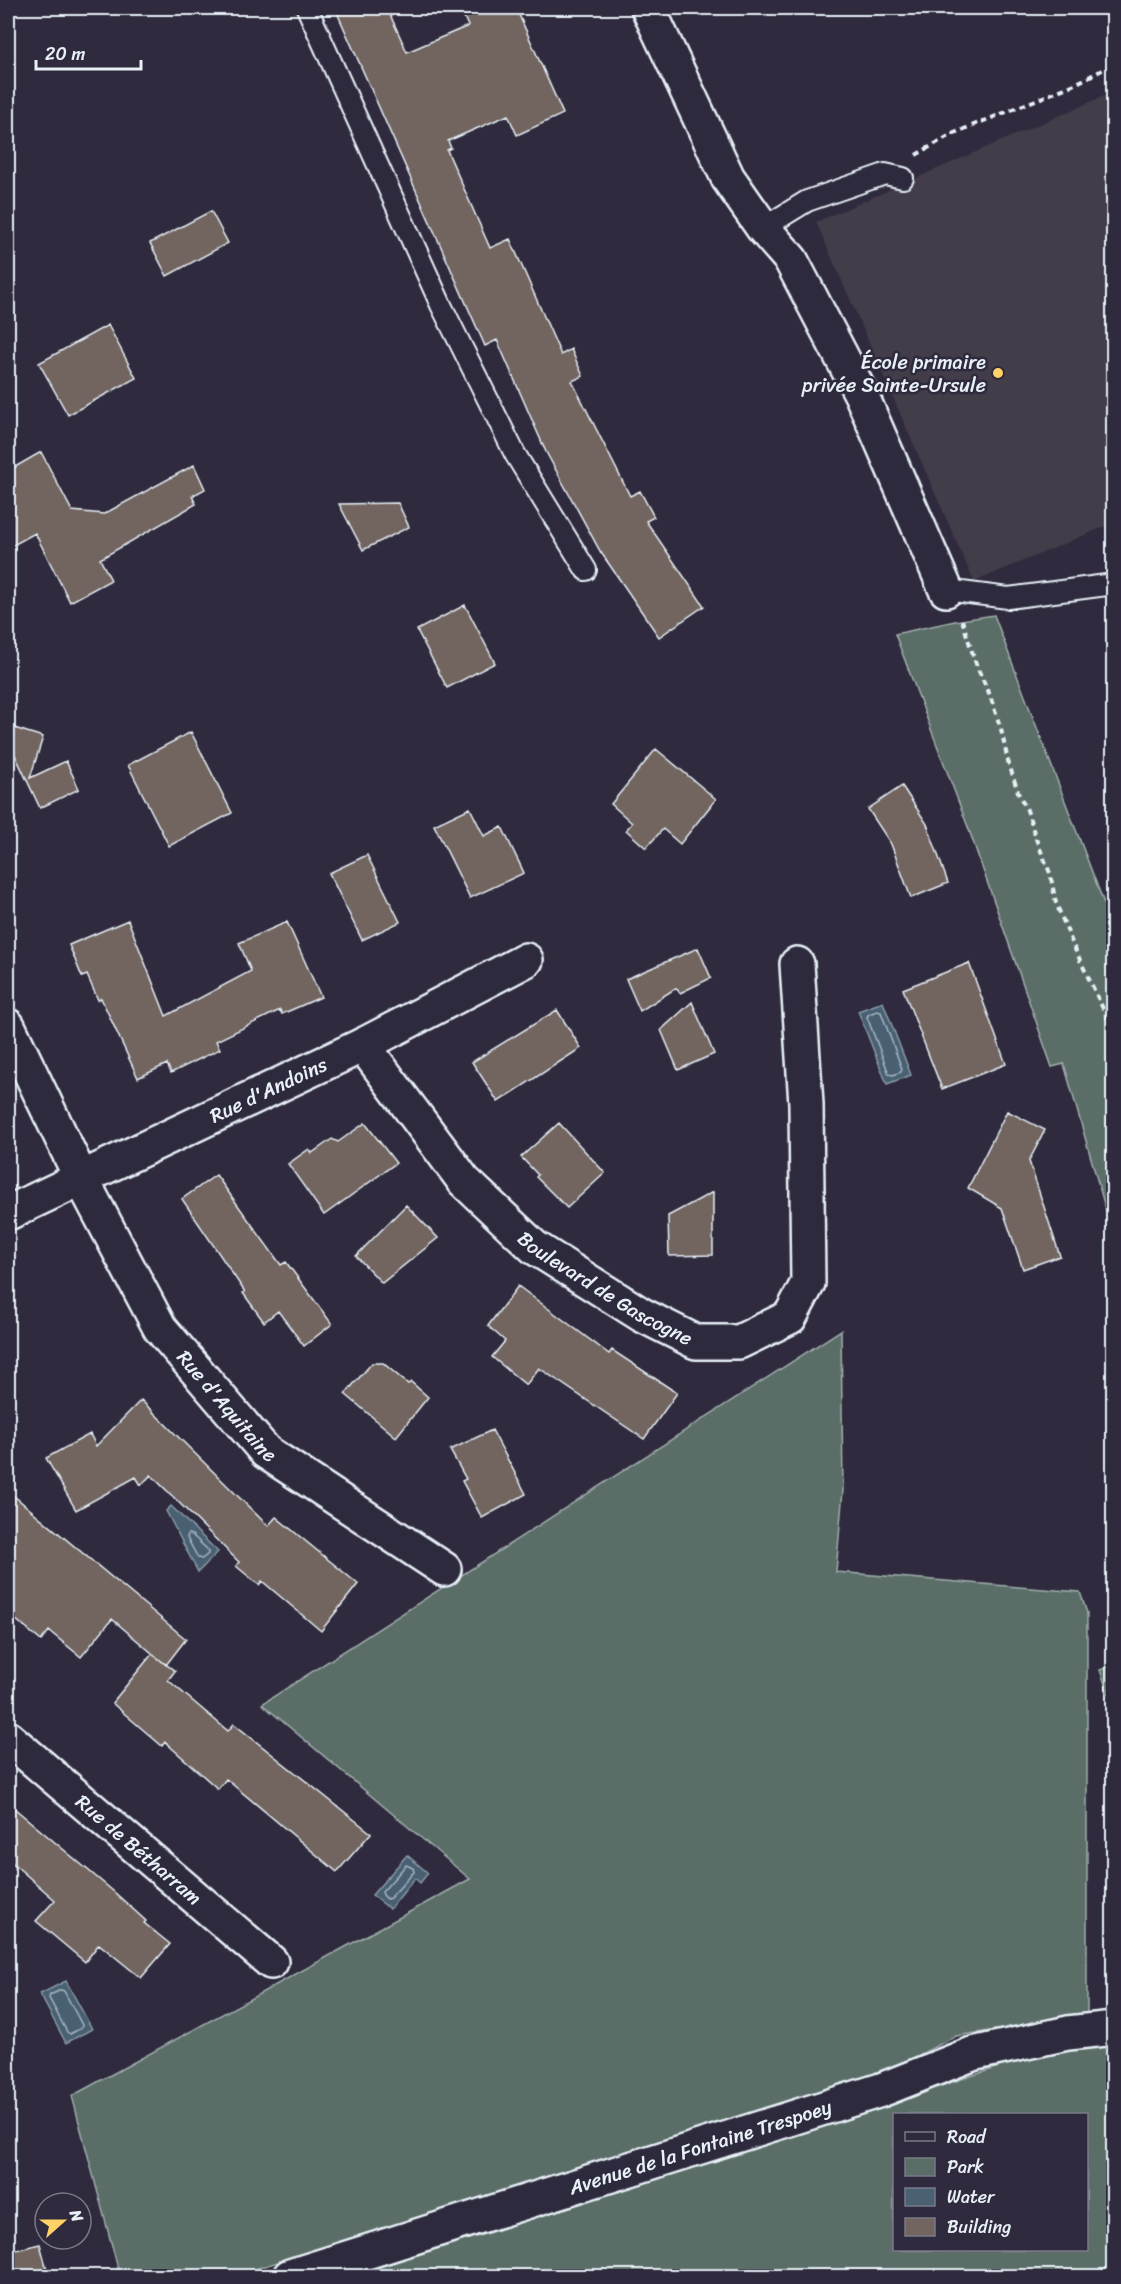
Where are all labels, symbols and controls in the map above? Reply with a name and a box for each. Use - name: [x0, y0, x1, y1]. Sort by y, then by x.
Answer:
- scale bar: [36, 33, 141, 71]
- text: 20 m: [45, 38, 85, 70]
- place label: École primaire privée Sainte-Ursule: [801, 345, 986, 403]
- marker: École primaire privée Sainte-Ursule: [991, 366, 1005, 380]
- street label: Rue d'Andoins: [204, 1047, 334, 1133]
- street label: Boulevard de Gascogne: [509, 1222, 699, 1356]
- street label: Rue d'Aquitaine: [168, 1342, 284, 1472]
- street label: Rue de Bétharram: [67, 1785, 210, 1914]
- street label: Avenue de la Fontaine Trespoey: [564, 2089, 837, 2205]
- legend: [893, 2113, 1088, 2251]
- text: Road: [947, 2121, 987, 2153]
- text: Park: [947, 2151, 984, 2183]
- text: Water: [947, 2181, 996, 2213]
- north arrow: [33, 2191, 93, 2251]
- text: N: [61, 2204, 92, 2227]
- text: Building: [947, 2211, 1011, 2243]

